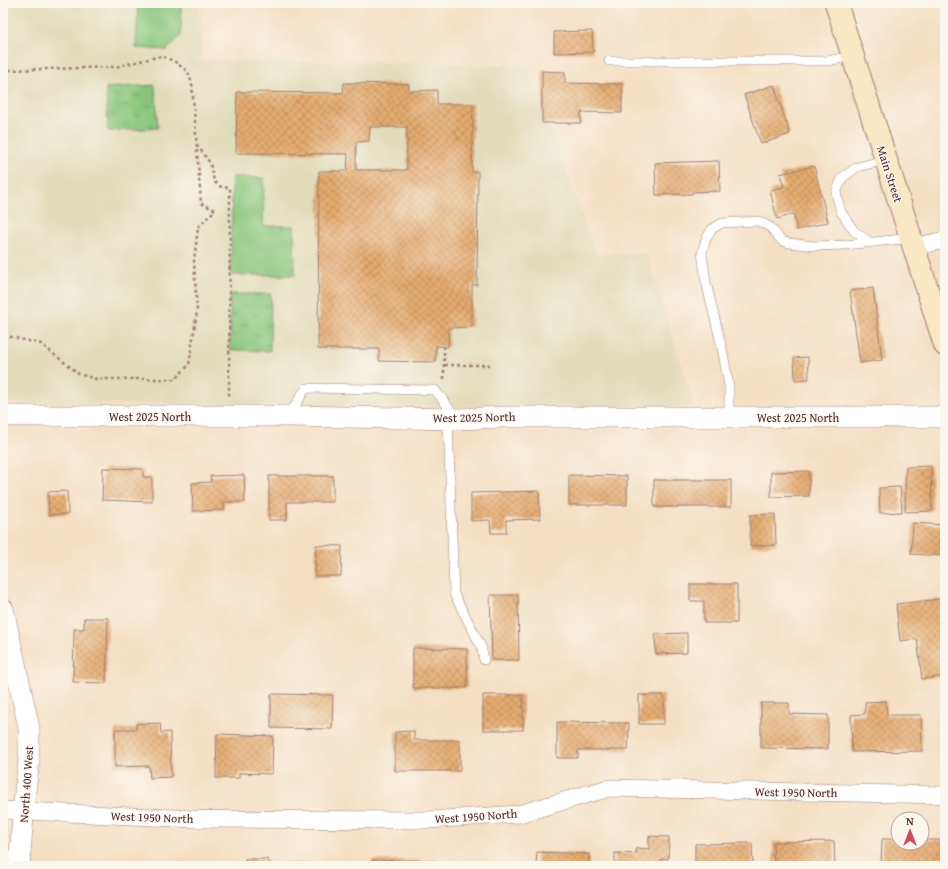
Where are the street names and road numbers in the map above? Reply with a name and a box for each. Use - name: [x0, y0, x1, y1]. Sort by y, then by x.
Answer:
- street label: Main Street: [873, 143, 907, 205]
- street label: West 2025 North: [109, 408, 192, 425]
- street label: West 2025 North: [433, 408, 516, 426]
- street label: West 2025 North: [757, 409, 840, 426]
- street label: North 400 West: [15, 744, 37, 823]
- street label: West 1950 North: [755, 783, 838, 801]
- street label: West 1950 North: [434, 805, 518, 827]
- street label: West 1950 North: [110, 807, 194, 827]

